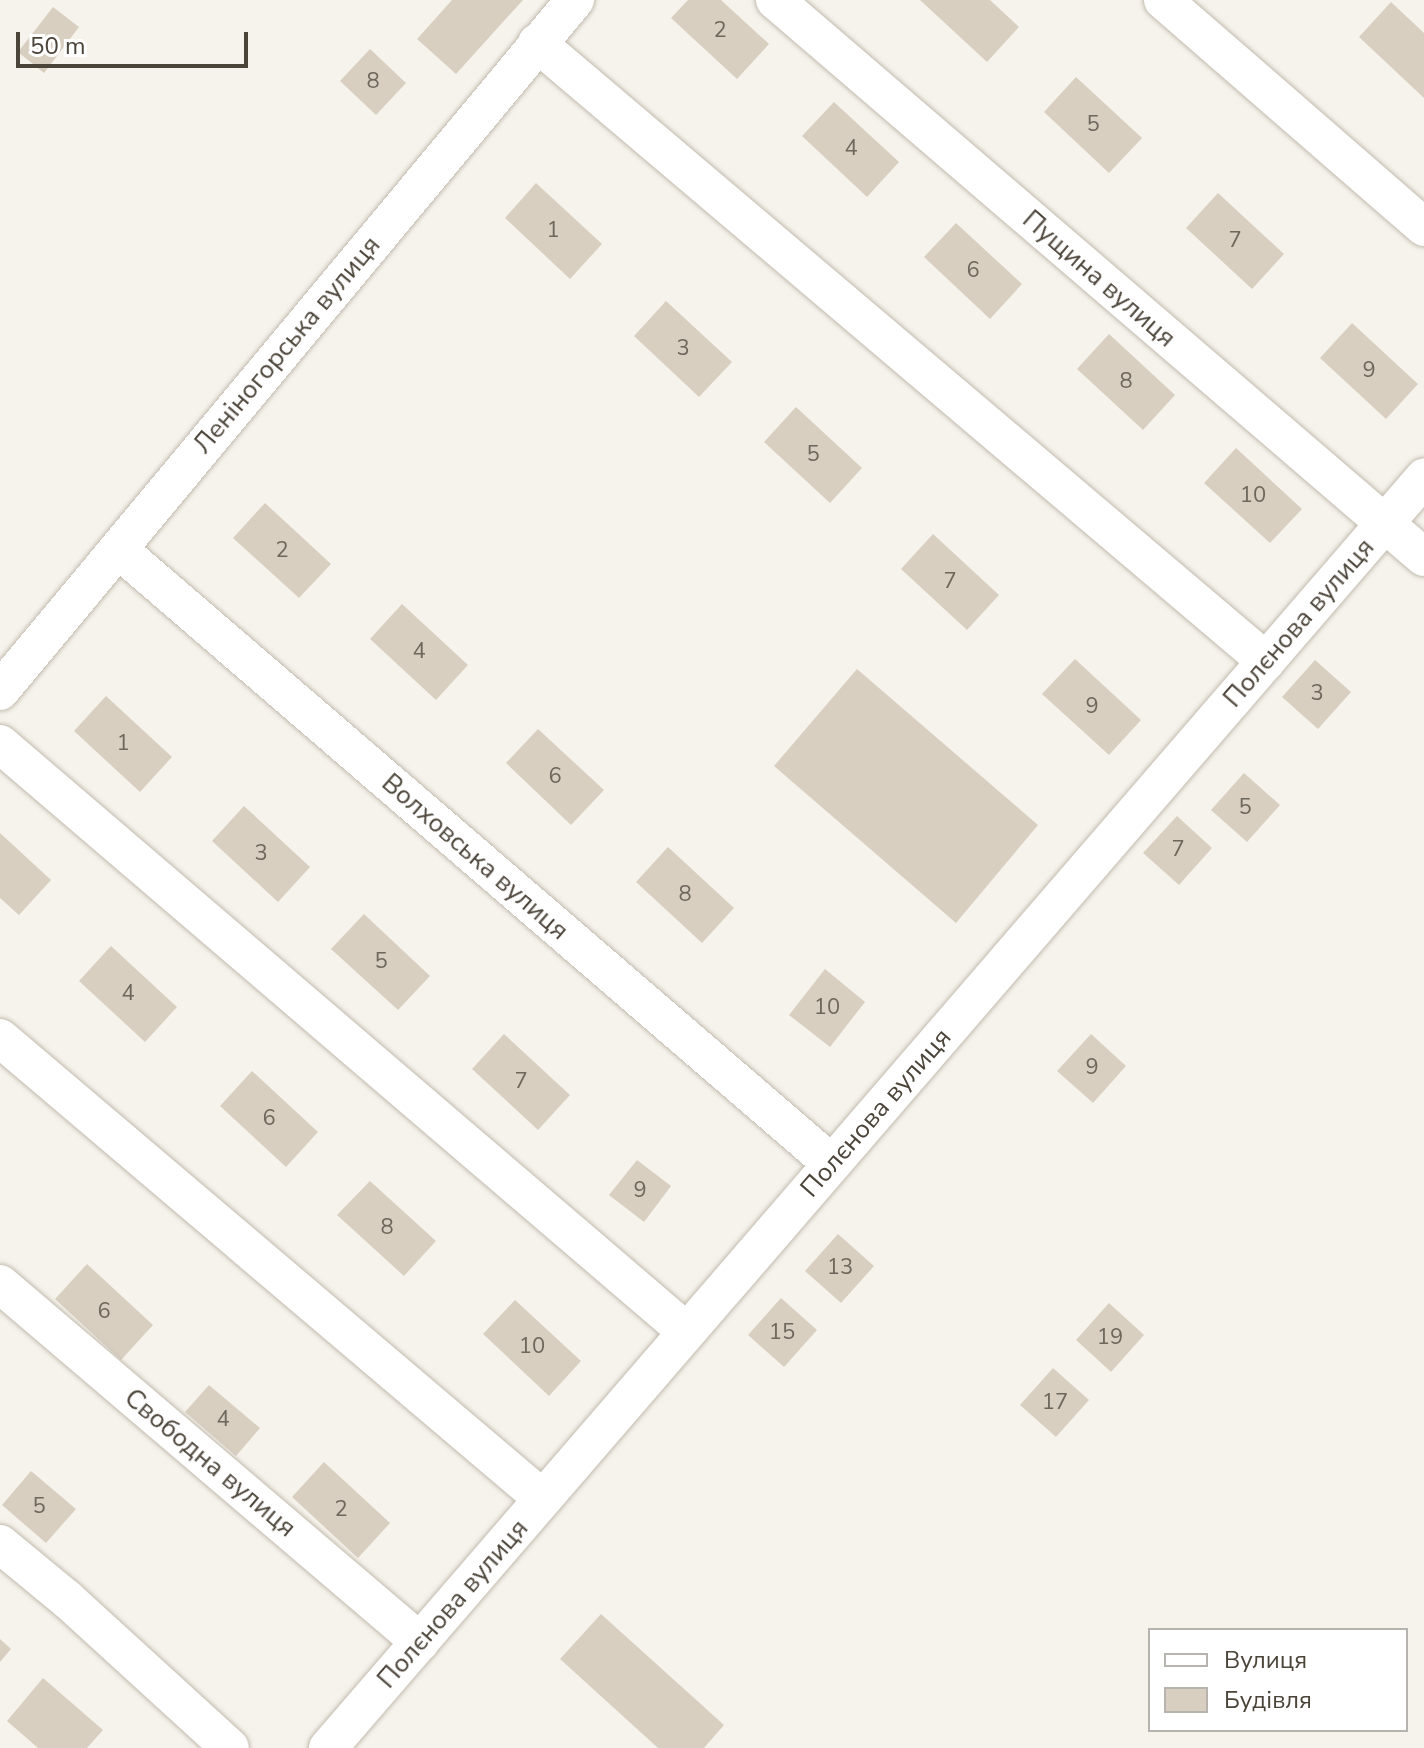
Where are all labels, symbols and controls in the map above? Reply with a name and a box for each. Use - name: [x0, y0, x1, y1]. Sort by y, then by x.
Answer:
- scale bar: [20, 16, 252, 66]
- house number: 2: [713, 18, 727, 44]
- text: 50 m: [30, 30, 86, 62]
- house number: 8: [366, 69, 380, 95]
- house number: 5: [1086, 112, 1100, 138]
- house number: 4: [844, 136, 858, 162]
- street label: Пущина вулиця: [1016, 204, 1182, 354]
- house number: 1: [546, 218, 560, 244]
- house number: 7: [1228, 228, 1242, 254]
- street label: Леніногорська вулиця: [187, 230, 387, 460]
- house number: 6: [966, 258, 980, 284]
- house number: 3: [676, 336, 690, 362]
- house number: 9: [1362, 358, 1376, 384]
- house number: 8: [1119, 369, 1133, 395]
- house number: 5: [806, 442, 820, 468]
- house number: 10: [1240, 483, 1266, 509]
- street label: Полєнова вулиця: [1217, 532, 1381, 714]
- house number: 2: [275, 538, 289, 564]
- house number: 7: [943, 569, 957, 595]
- house number: 4: [412, 639, 426, 665]
- house number: 3: [1310, 681, 1324, 707]
- house number: 9: [1085, 694, 1099, 720]
- house number: 1: [116, 731, 130, 757]
- house number: 6: [548, 764, 562, 790]
- street label: Волховська вулиця: [375, 768, 575, 946]
- house number: 5: [1238, 795, 1252, 821]
- house number: 7: [1171, 837, 1185, 863]
- house number: 3: [254, 841, 268, 867]
- house number: 8: [678, 882, 692, 908]
- house number: 5: [374, 949, 388, 975]
- house number: 4: [121, 981, 135, 1007]
- house number: 10: [814, 995, 840, 1021]
- street label: Полєнова вулиця: [794, 1022, 958, 1204]
- house number: 9: [1085, 1055, 1099, 1081]
- house number: 7: [514, 1069, 528, 1095]
- house number: 6: [262, 1106, 276, 1132]
- house number: 9: [633, 1178, 647, 1204]
- house number: 8: [380, 1215, 394, 1241]
- house number: 13: [827, 1255, 853, 1281]
- house number: 6: [97, 1299, 111, 1325]
- house number: 15: [769, 1320, 795, 1346]
- house number: 19: [1097, 1325, 1123, 1351]
- house number: 10: [519, 1334, 545, 1360]
- street label: Свободна вулиця: [118, 1382, 302, 1544]
- house number: 17: [1042, 1390, 1068, 1416]
- house number: 4: [216, 1407, 230, 1433]
- house number: 5: [32, 1494, 46, 1520]
- house number: 2: [334, 1497, 348, 1523]
- street label: Полєнова вулиця: [371, 1513, 535, 1695]
- legend: [1148, 1628, 1408, 1732]
- text: Вулиця: [1224, 1644, 1307, 1676]
- text: Будівля: [1224, 1684, 1312, 1716]

